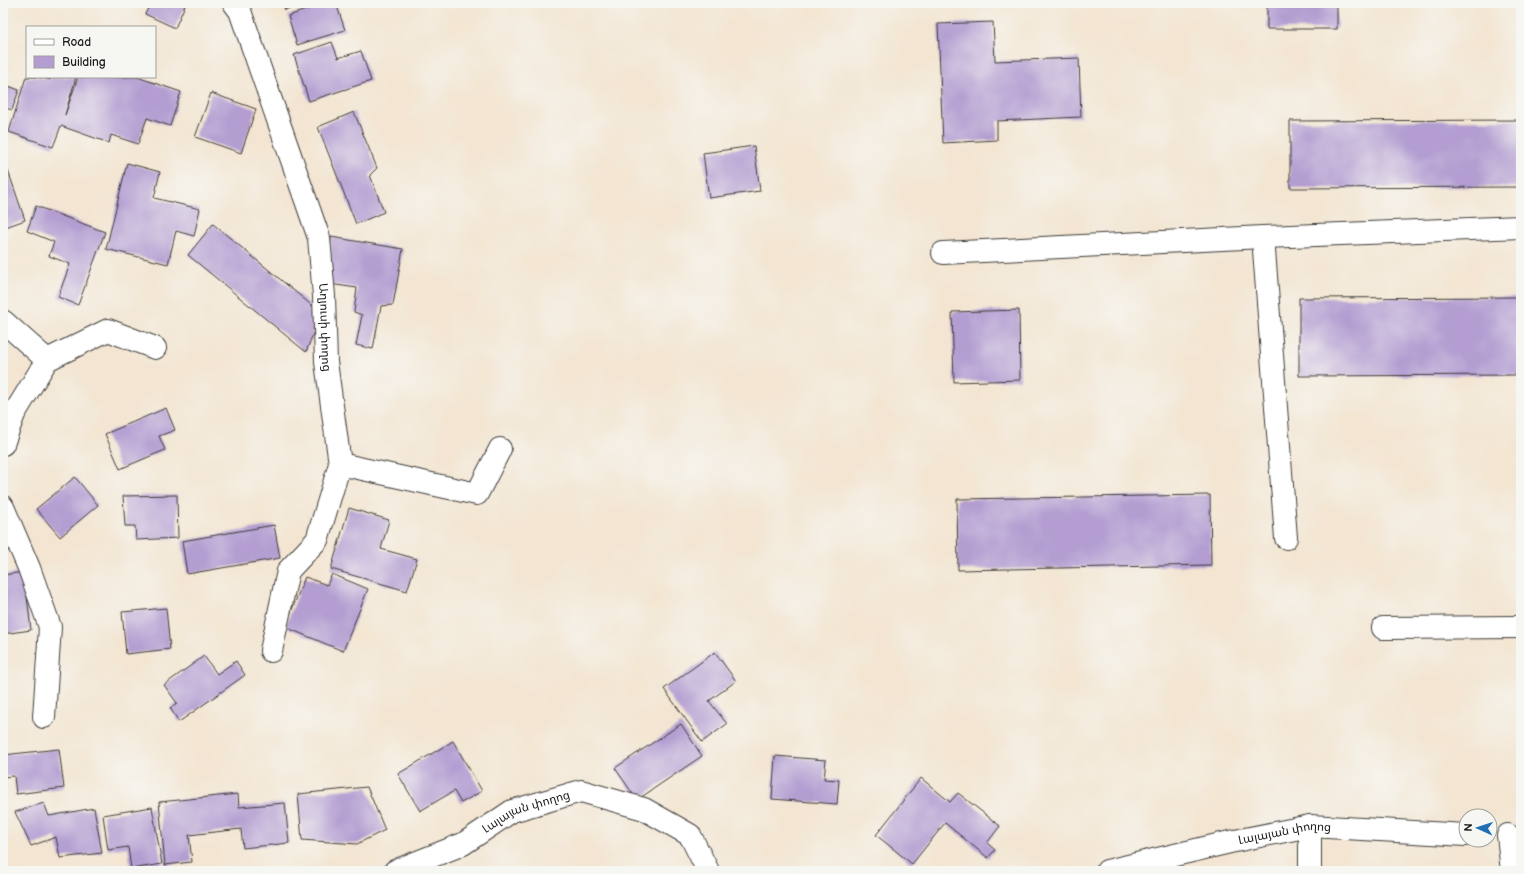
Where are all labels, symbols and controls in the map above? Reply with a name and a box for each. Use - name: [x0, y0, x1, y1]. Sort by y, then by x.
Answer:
- legend: [26, 26, 156, 78]
- text: Road: [62, 35, 91, 50]
- text: Building: [62, 55, 106, 70]
- street label: Աղյուսի փողոց: [315, 282, 335, 373]
- street label: Լալայան փողոց: [479, 787, 572, 837]
- north arrow: [1458, 808, 1498, 848]
- street label: Լալայան փողոց: [1237, 819, 1332, 848]
- text: N: [1462, 823, 1475, 832]

